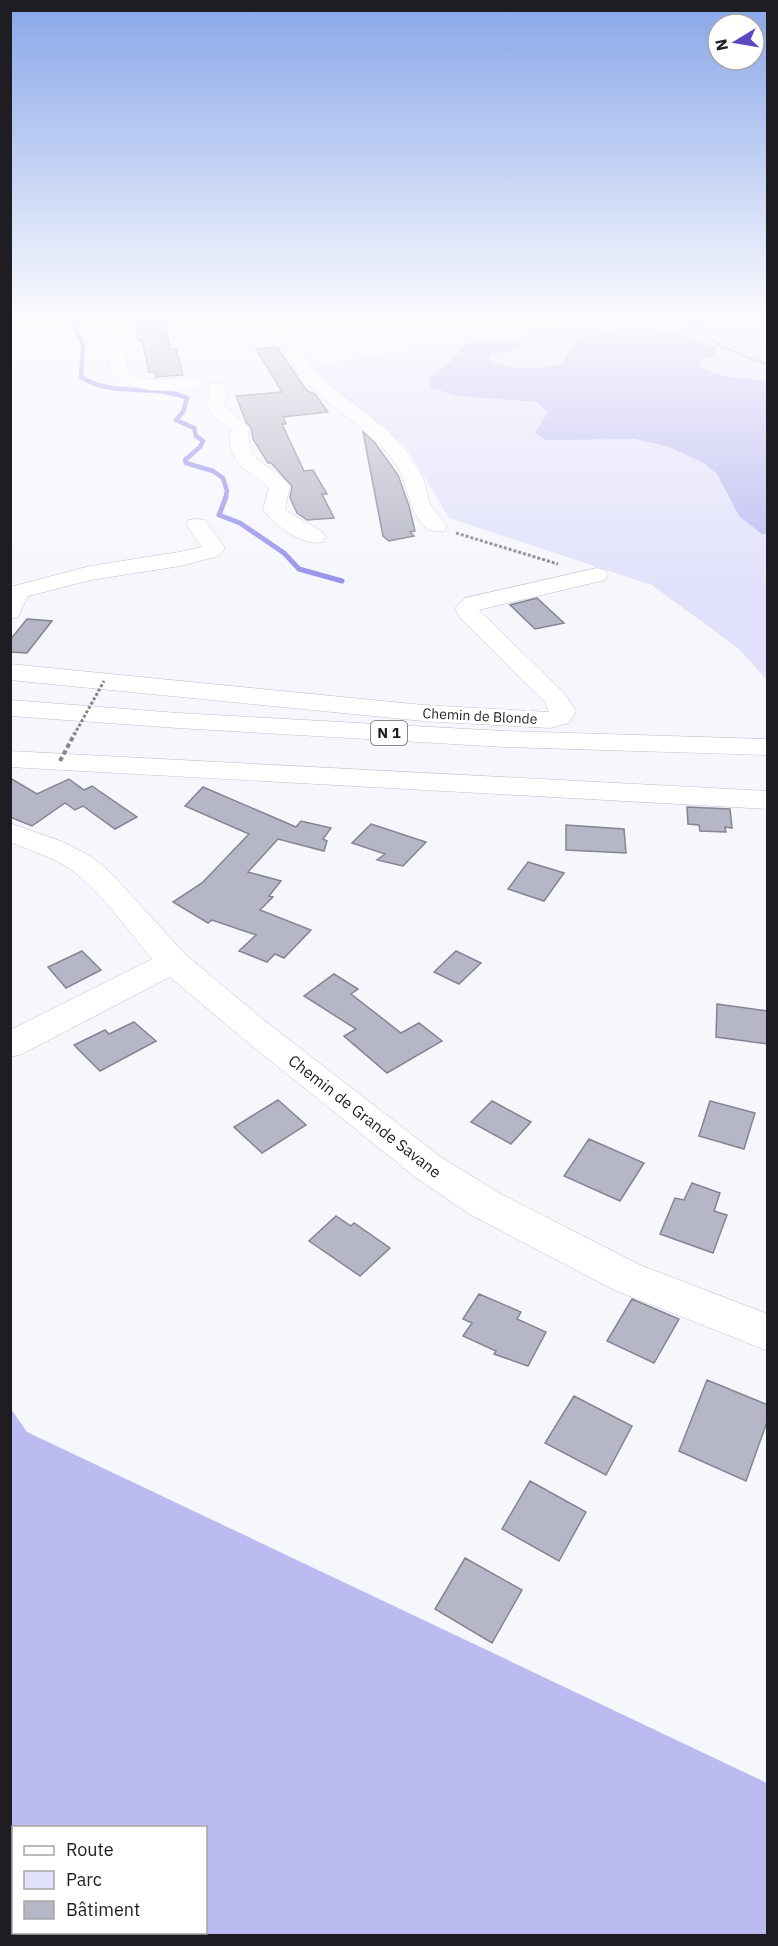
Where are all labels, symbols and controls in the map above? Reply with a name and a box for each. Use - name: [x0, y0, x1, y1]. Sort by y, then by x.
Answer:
- north arrow: [706, 12, 766, 72]
- text: N: [710, 37, 732, 52]
- street label: Chemin de Blonde: [422, 704, 538, 728]
- road number: N 1: [371, 721, 407, 745]
- street label: Chemin de Grande Savane: [284, 1050, 446, 1182]
- legend: [12, 1826, 207, 1934]
- text: Route: [66, 1838, 114, 1861]
- text: Parc: [66, 1868, 102, 1891]
- text: Bâtiment: [66, 1898, 140, 1921]

